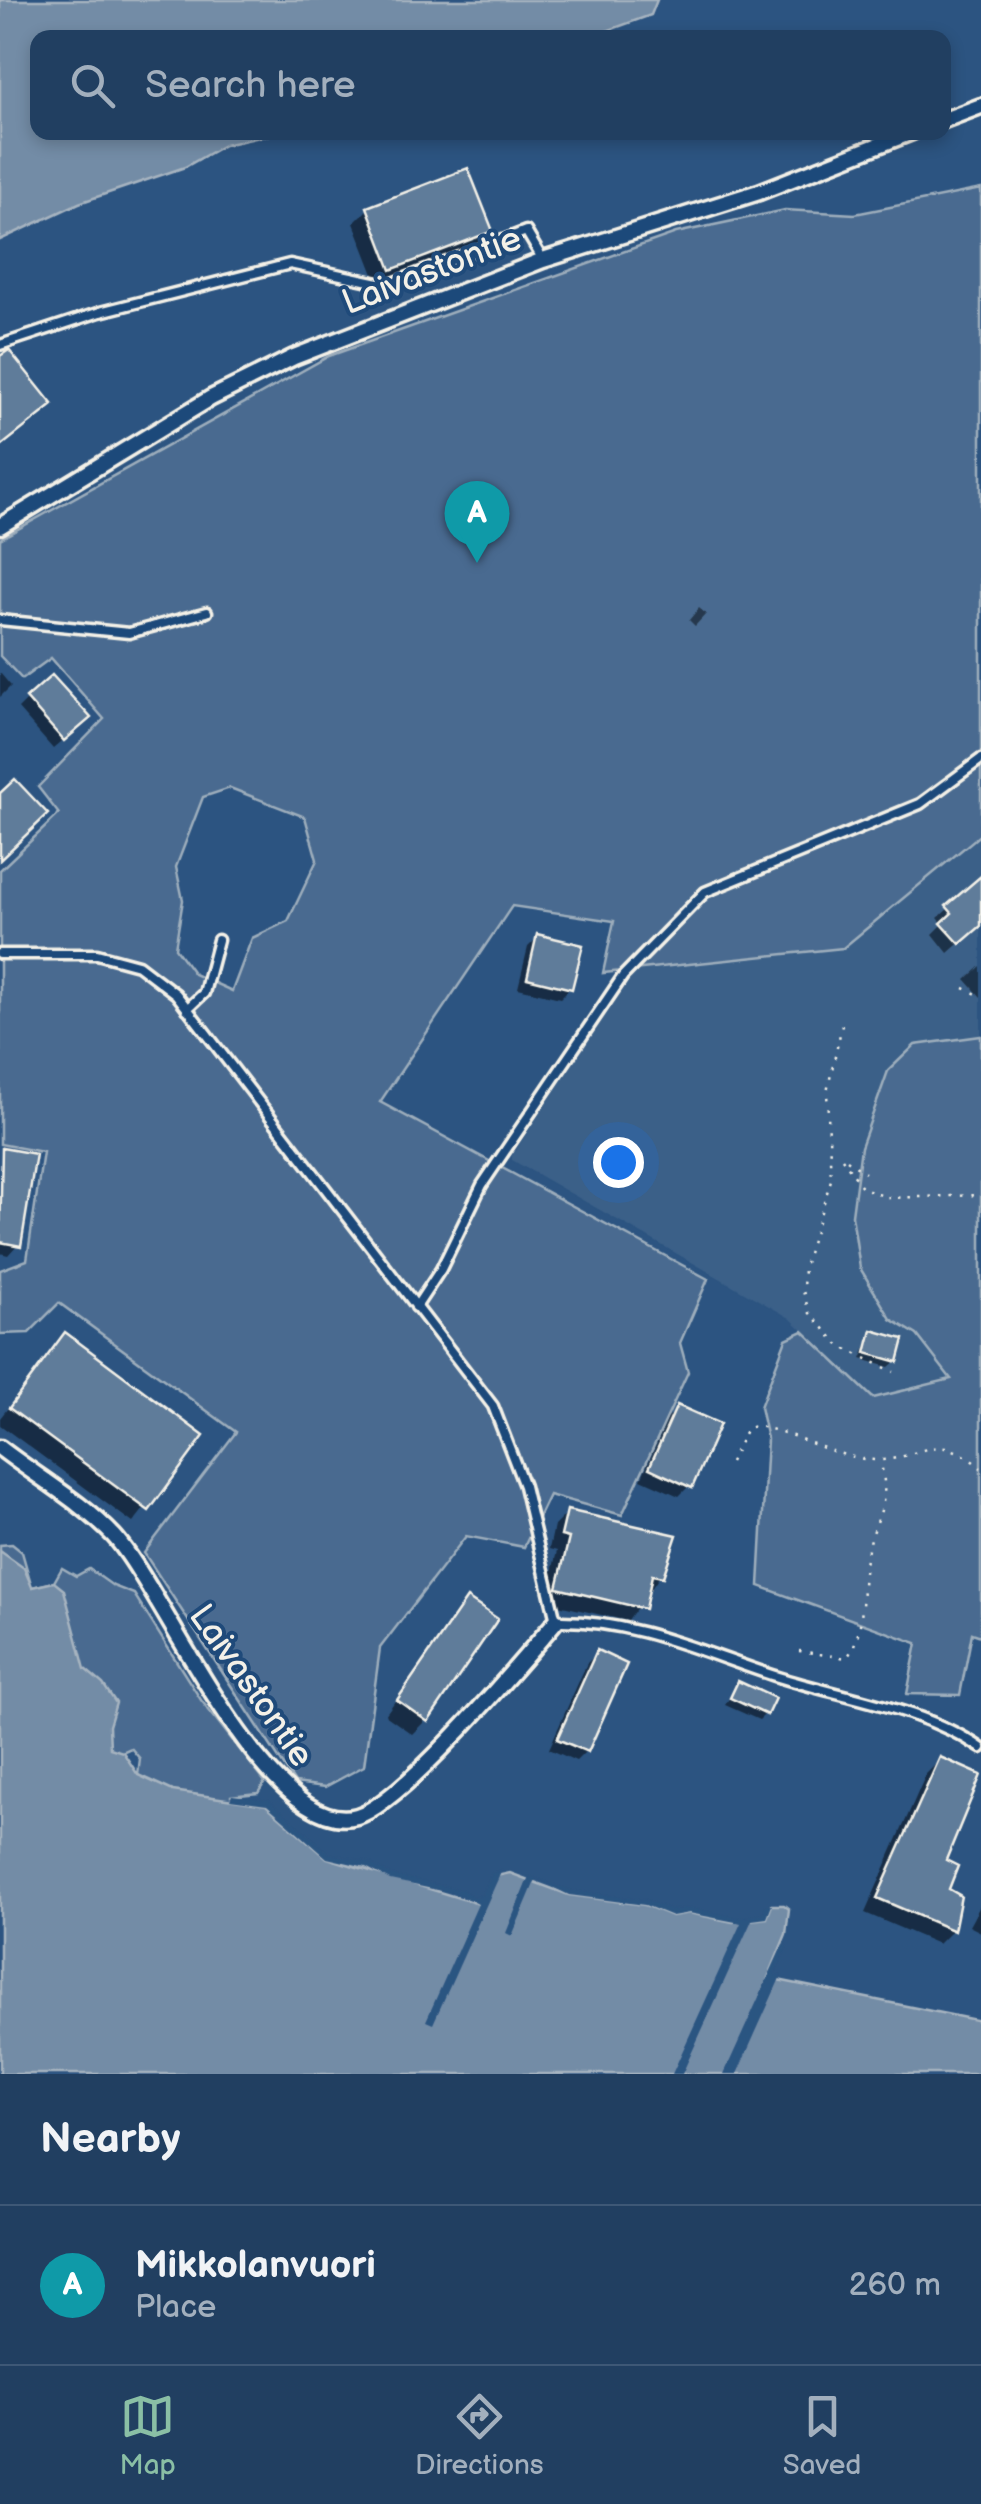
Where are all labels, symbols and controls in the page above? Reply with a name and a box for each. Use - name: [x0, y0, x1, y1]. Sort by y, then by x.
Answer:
- search box: [30, 30, 951, 140]
- icon: search: [65, 58, 120, 113]
- text: Search here: [145, 63, 356, 108]
- street label: Laivastontie: [336, 217, 528, 325]
- pin: A: [444, 480, 510, 563]
- your location: [593, 1137, 644, 1188]
- street label: Laivastontie: [179, 1597, 323, 1775]
- text: Nearby: [40, 2114, 180, 2165]
- text: Mikkolanvuori: [135, 2243, 376, 2288]
- text: A: [63, 2266, 82, 2305]
- text: 260 m: [849, 2266, 941, 2305]
- text: Place: [135, 2288, 216, 2327]
- tab: Map: [120, 2389, 176, 2482]
- tab: Directions: [415, 2389, 544, 2482]
- tab: Saved: [783, 2389, 861, 2482]

